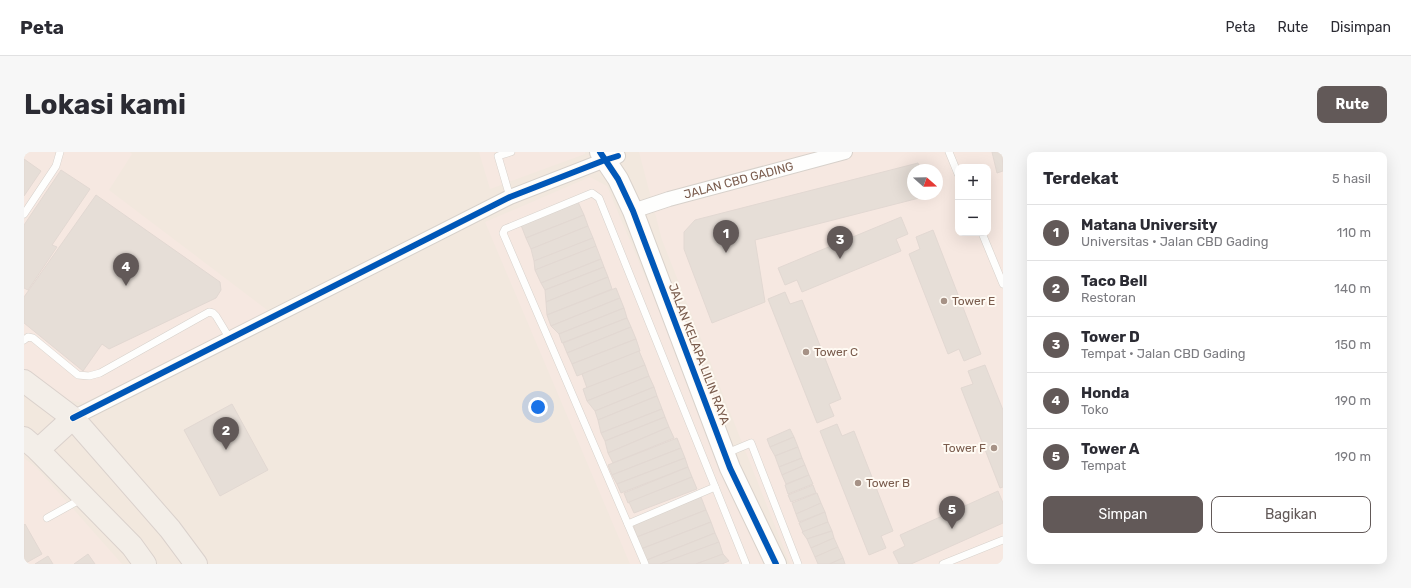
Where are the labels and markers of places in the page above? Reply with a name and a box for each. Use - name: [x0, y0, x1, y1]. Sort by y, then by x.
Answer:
- pin: 1: [713, 220, 739, 253]
- pin: 3: [827, 226, 853, 259]
- pin: 4: [113, 253, 139, 286]
- place label: Tower E: [952, 294, 995, 308]
- marker: Tower E: [939, 296, 949, 306]
- place label: Tower C: [814, 345, 858, 359]
- marker: Tower C: [801, 347, 811, 357]
- pin: 2: [213, 417, 239, 450]
- place label: Tower F: [943, 441, 986, 455]
- marker: Tower F: [989, 443, 999, 453]
- place label: Tower B: [866, 476, 910, 490]
- marker: Tower B: [853, 478, 863, 488]
- pin: 5: [939, 496, 965, 529]

